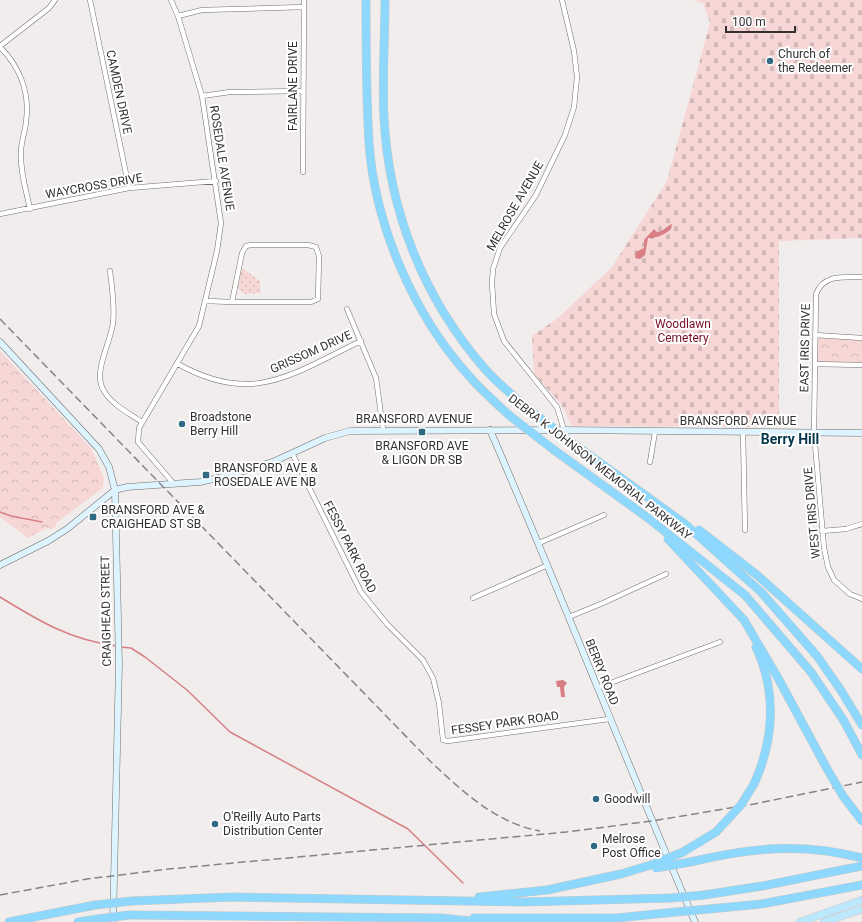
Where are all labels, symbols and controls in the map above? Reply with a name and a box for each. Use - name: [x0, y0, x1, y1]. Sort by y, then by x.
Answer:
- scale bar: [726, 8, 795, 34]
- text: 100 m: [732, 15, 766, 29]
- street label: FAIRLANE DRIVE: [286, 41, 300, 131]
- place label: Church of the Redeemer: [778, 47, 852, 75]
- street label: CAMDEN DRIVE: [103, 49, 135, 135]
- marker: Church of the Redeemer: [765, 56, 775, 66]
- street label: ROSEDALE AVENUE: [207, 104, 237, 212]
- street label: MELROSE AVENUE: [484, 158, 546, 253]
- street label: WAYCROSS DRIVE: [44, 171, 144, 201]
- street label: EAST IRIS DRIVE: [797, 303, 813, 392]
- park label: Woodlawn Cemetery: [655, 317, 711, 345]
- street label: GRISSOM DRIVE: [268, 328, 354, 376]
- street label: DEBRA K JOHNSON MEMORIAL PARKWAY: [506, 391, 695, 543]
- place label: Broadstone Berry Hill: [190, 410, 251, 438]
- street label: BRANSFORD AVENUE: [356, 412, 472, 426]
- street label: BRANSFORD AVENUE: [680, 414, 796, 428]
- marker: Broadstone Berry Hill: [177, 419, 187, 429]
- marker: BRANSFORD AVE & LIGON DR SB: [417, 427, 427, 437]
- district label: Berry Hill: [761, 431, 819, 447]
- place label: BRANSFORD AVE & LIGON DR SB: [375, 439, 469, 467]
- place label: BRANSFORD AVE & ROSEDALE AVE NB: [214, 461, 318, 489]
- street label: WEST IRIS DRIVE: [801, 467, 823, 559]
- marker: BRANSFORD AVE & ROSEDALE AVE NB: [201, 470, 211, 480]
- street label: FESSY PARK ROAD: [321, 499, 379, 596]
- place label: BRANSFORD AVE & CRAIGHEAD ST SB: [101, 503, 205, 531]
- marker: BRANSFORD AVE & CRAIGHEAD ST SB: [88, 512, 98, 522]
- street label: CRAIGHEAD STREET: [98, 555, 114, 667]
- street label: BERRY ROAD: [582, 637, 622, 707]
- street label: FESSEY PARK ROAD: [450, 709, 560, 737]
- place label: Goodwill: [604, 792, 650, 806]
- marker: Goodwill: [591, 794, 601, 804]
- place label: O'Reilly Auto Parts Distribution Center: [223, 810, 323, 838]
- marker: O'Reilly Auto Parts Distribution Center: [210, 819, 220, 829]
- place label: Melrose Post Office: [602, 832, 661, 860]
- marker: Melrose Post Office: [589, 841, 599, 851]

